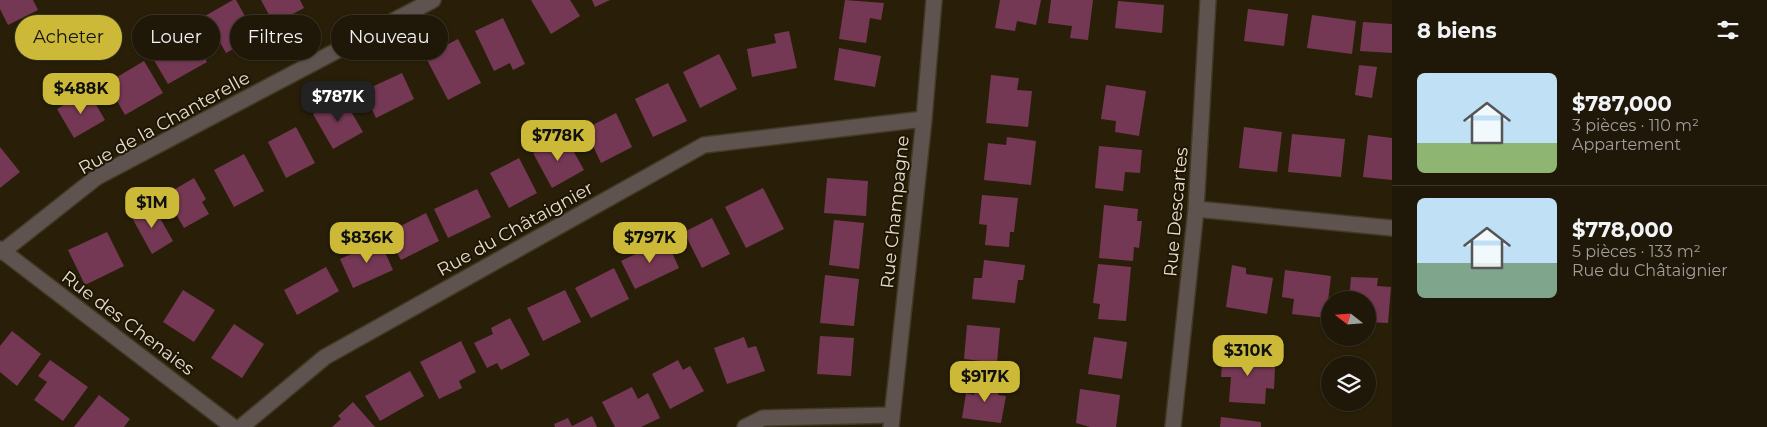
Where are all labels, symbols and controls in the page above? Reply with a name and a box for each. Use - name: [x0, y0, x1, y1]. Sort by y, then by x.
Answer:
- chip: Acheter: [15, 15, 122, 60]
- chip: Louer: [132, 15, 220, 60]
- chip: Filtres: [230, 15, 321, 60]
- chip: Nouveau: [331, 15, 448, 60]
- icon: filters: [1714, 16, 1742, 44]
- text: 8 biens: [1417, 18, 1497, 43]
- street label: Rue de la Chanterelle: [74, 67, 254, 179]
- pin: $488K: [46, 72, 116, 115]
- text: $488K: [54, 79, 108, 98]
- pin: $787K: [303, 80, 373, 123]
- text: $787K: [312, 87, 364, 106]
- text: $787,000: [1572, 91, 1672, 116]
- icon: home: [1457, 93, 1517, 153]
- text: 3 pièces · 110 m²: [1572, 116, 1699, 135]
- pin: $778K: [523, 120, 593, 162]
- text: $778K: [532, 126, 584, 145]
- street label: Rue Champagne: [876, 134, 914, 289]
- text: Appartement: [1572, 135, 1681, 154]
- street label: Rue Descartes: [1159, 146, 1193, 278]
- street label: Rue du Châtaignier: [433, 177, 597, 281]
- pin: $1M: [128, 186, 176, 229]
- text: $1M: [136, 193, 168, 212]
- text: $778,000: [1572, 217, 1673, 242]
- icon: home: [1457, 218, 1517, 278]
- pin: $836K: [332, 222, 402, 264]
- pin: $797K: [615, 222, 685, 264]
- text: $836K: [341, 228, 393, 247]
- text: $797K: [624, 228, 676, 247]
- text: 5 pièces · 133 m²: [1572, 242, 1701, 261]
- text: Rue du Châtaignier: [1572, 261, 1728, 280]
- street label: Rue des Chenaies: [57, 266, 199, 380]
- north arrow: [1321, 291, 1376, 346]
- map controls: [1321, 291, 1376, 411]
- pin: $310K: [1213, 334, 1283, 377]
- text: $310K: [1224, 341, 1272, 360]
- button: layers: [1321, 356, 1376, 411]
- pin: $917K: [950, 360, 1020, 403]
- text: $917K: [961, 367, 1009, 386]

